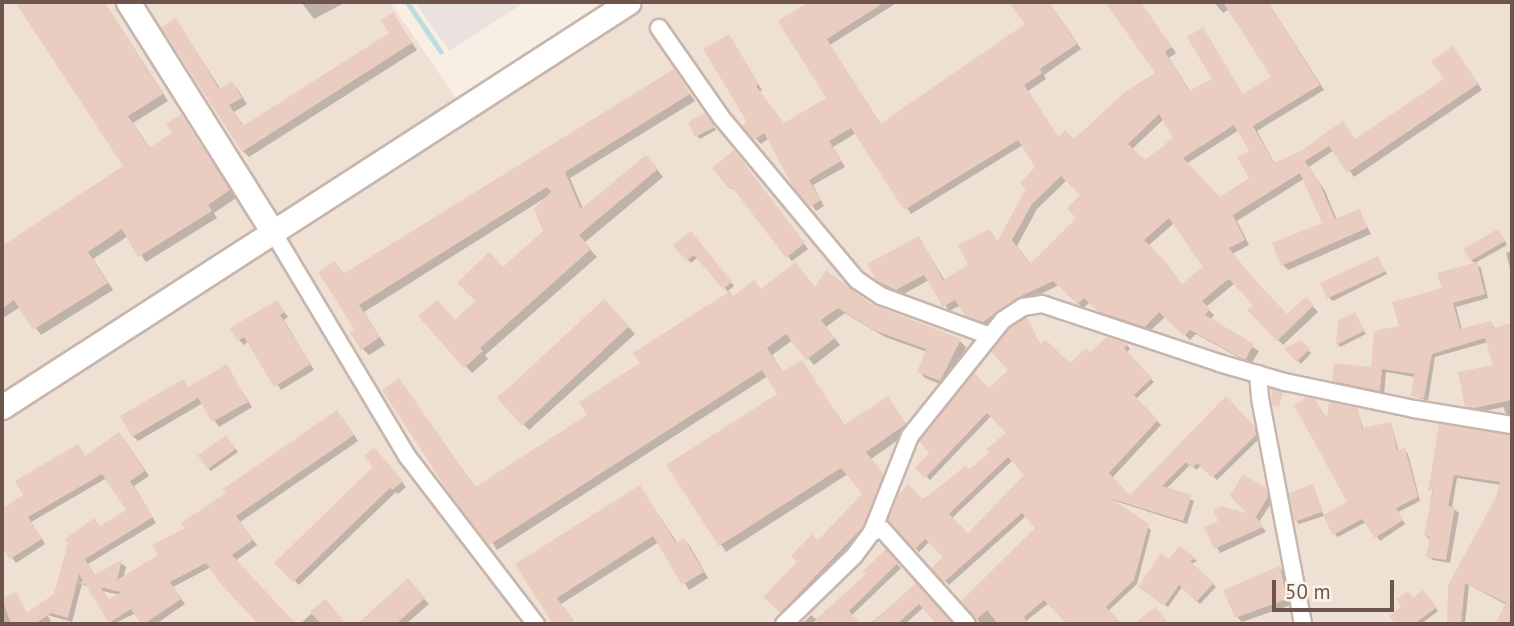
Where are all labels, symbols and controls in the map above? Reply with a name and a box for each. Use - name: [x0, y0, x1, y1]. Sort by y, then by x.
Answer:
- scale bar: [1276, 566, 1398, 610]
- text: 50 m: [1285, 578, 1331, 605]

